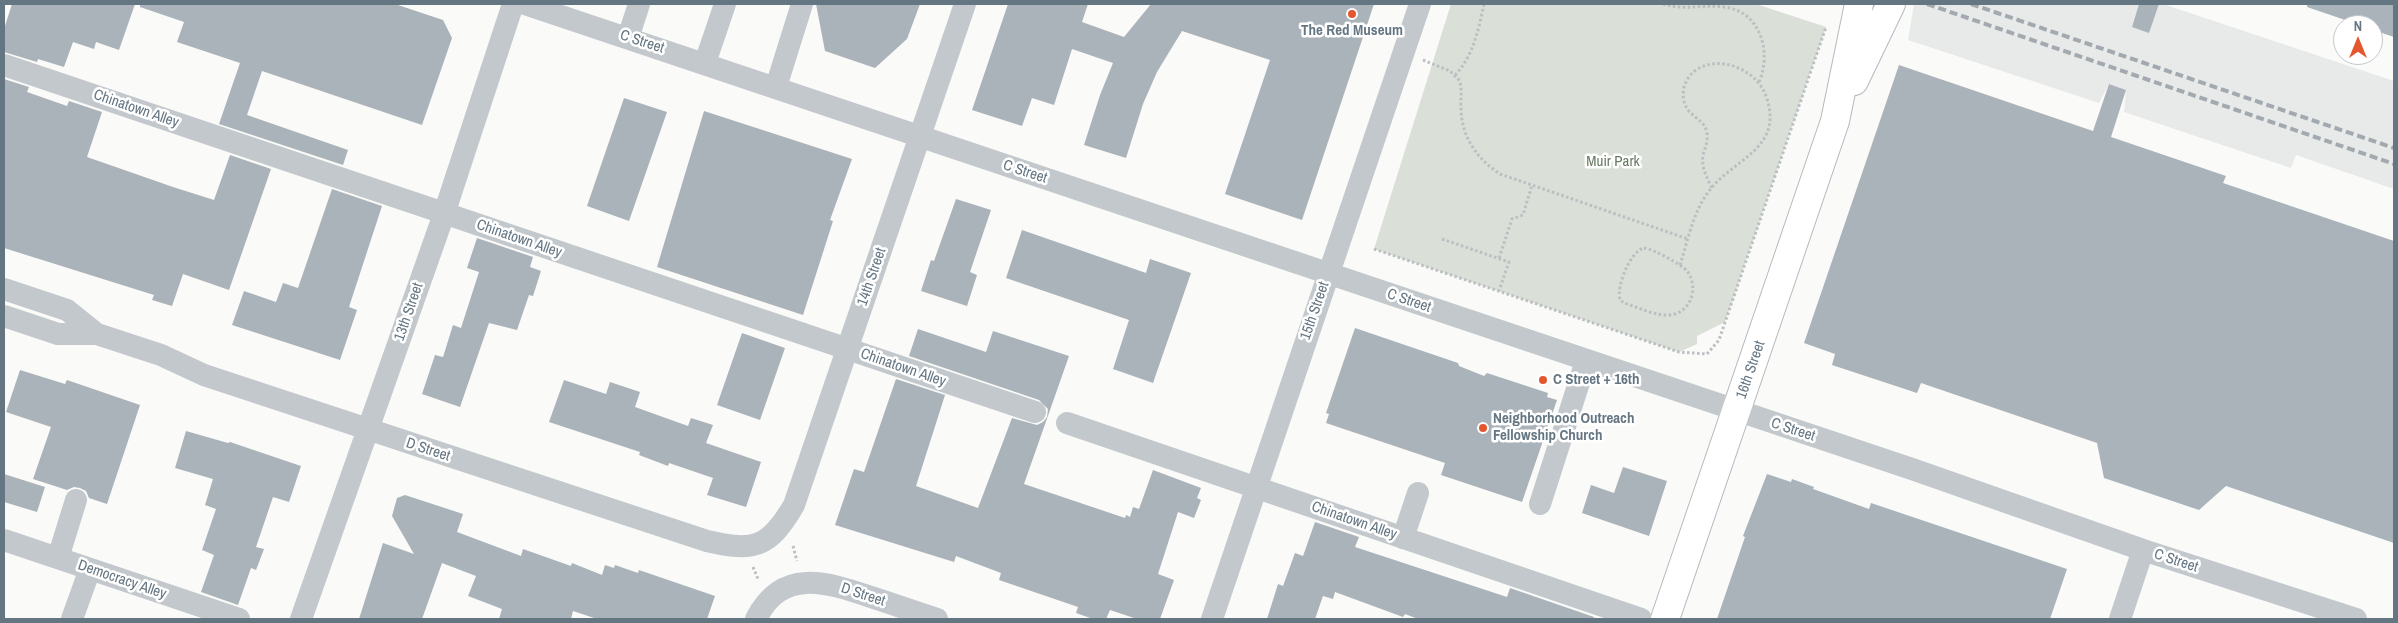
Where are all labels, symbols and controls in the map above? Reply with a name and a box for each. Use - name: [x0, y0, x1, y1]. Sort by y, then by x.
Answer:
- marker: The Red Museum: [1346, 8, 1358, 20]
- north arrow: [2333, 15, 2383, 65]
- text: N: [2354, 17, 2362, 35]
- place label: The Red Museum: [1301, 22, 1403, 40]
- street label: C Street: [618, 26, 666, 58]
- street label: Chinatown Alley: [91, 86, 181, 132]
- park label: Muir Park: [1586, 153, 1640, 171]
- street label: C Street: [1001, 156, 1049, 188]
- street label: Chinatown Alley: [474, 216, 564, 262]
- street label: 14th Street: [854, 246, 890, 308]
- street label: 15th Street: [1297, 280, 1333, 342]
- street label: 13th Street: [391, 281, 427, 343]
- street label: C Street: [1385, 285, 1433, 317]
- street label: 16th Street: [1733, 339, 1769, 401]
- street label: Chinatown Alley: [858, 345, 948, 391]
- place label: C Street + 16th: [1553, 371, 1639, 389]
- marker: C Street + 16th: [1537, 374, 1549, 386]
- place label: Neighborhood Outreach Fellowship Church: [1493, 410, 1634, 445]
- street label: C Street: [1769, 414, 1817, 446]
- marker: Neighborhood Outreach Fellowship Church: [1477, 422, 1489, 434]
- street label: D Street: [404, 434, 452, 466]
- street label: Chinatown Alley: [1309, 498, 1399, 544]
- street label: C Street: [2152, 545, 2200, 577]
- street label: Democracy Alley: [75, 556, 169, 604]
- street label: D Street: [839, 579, 887, 611]

